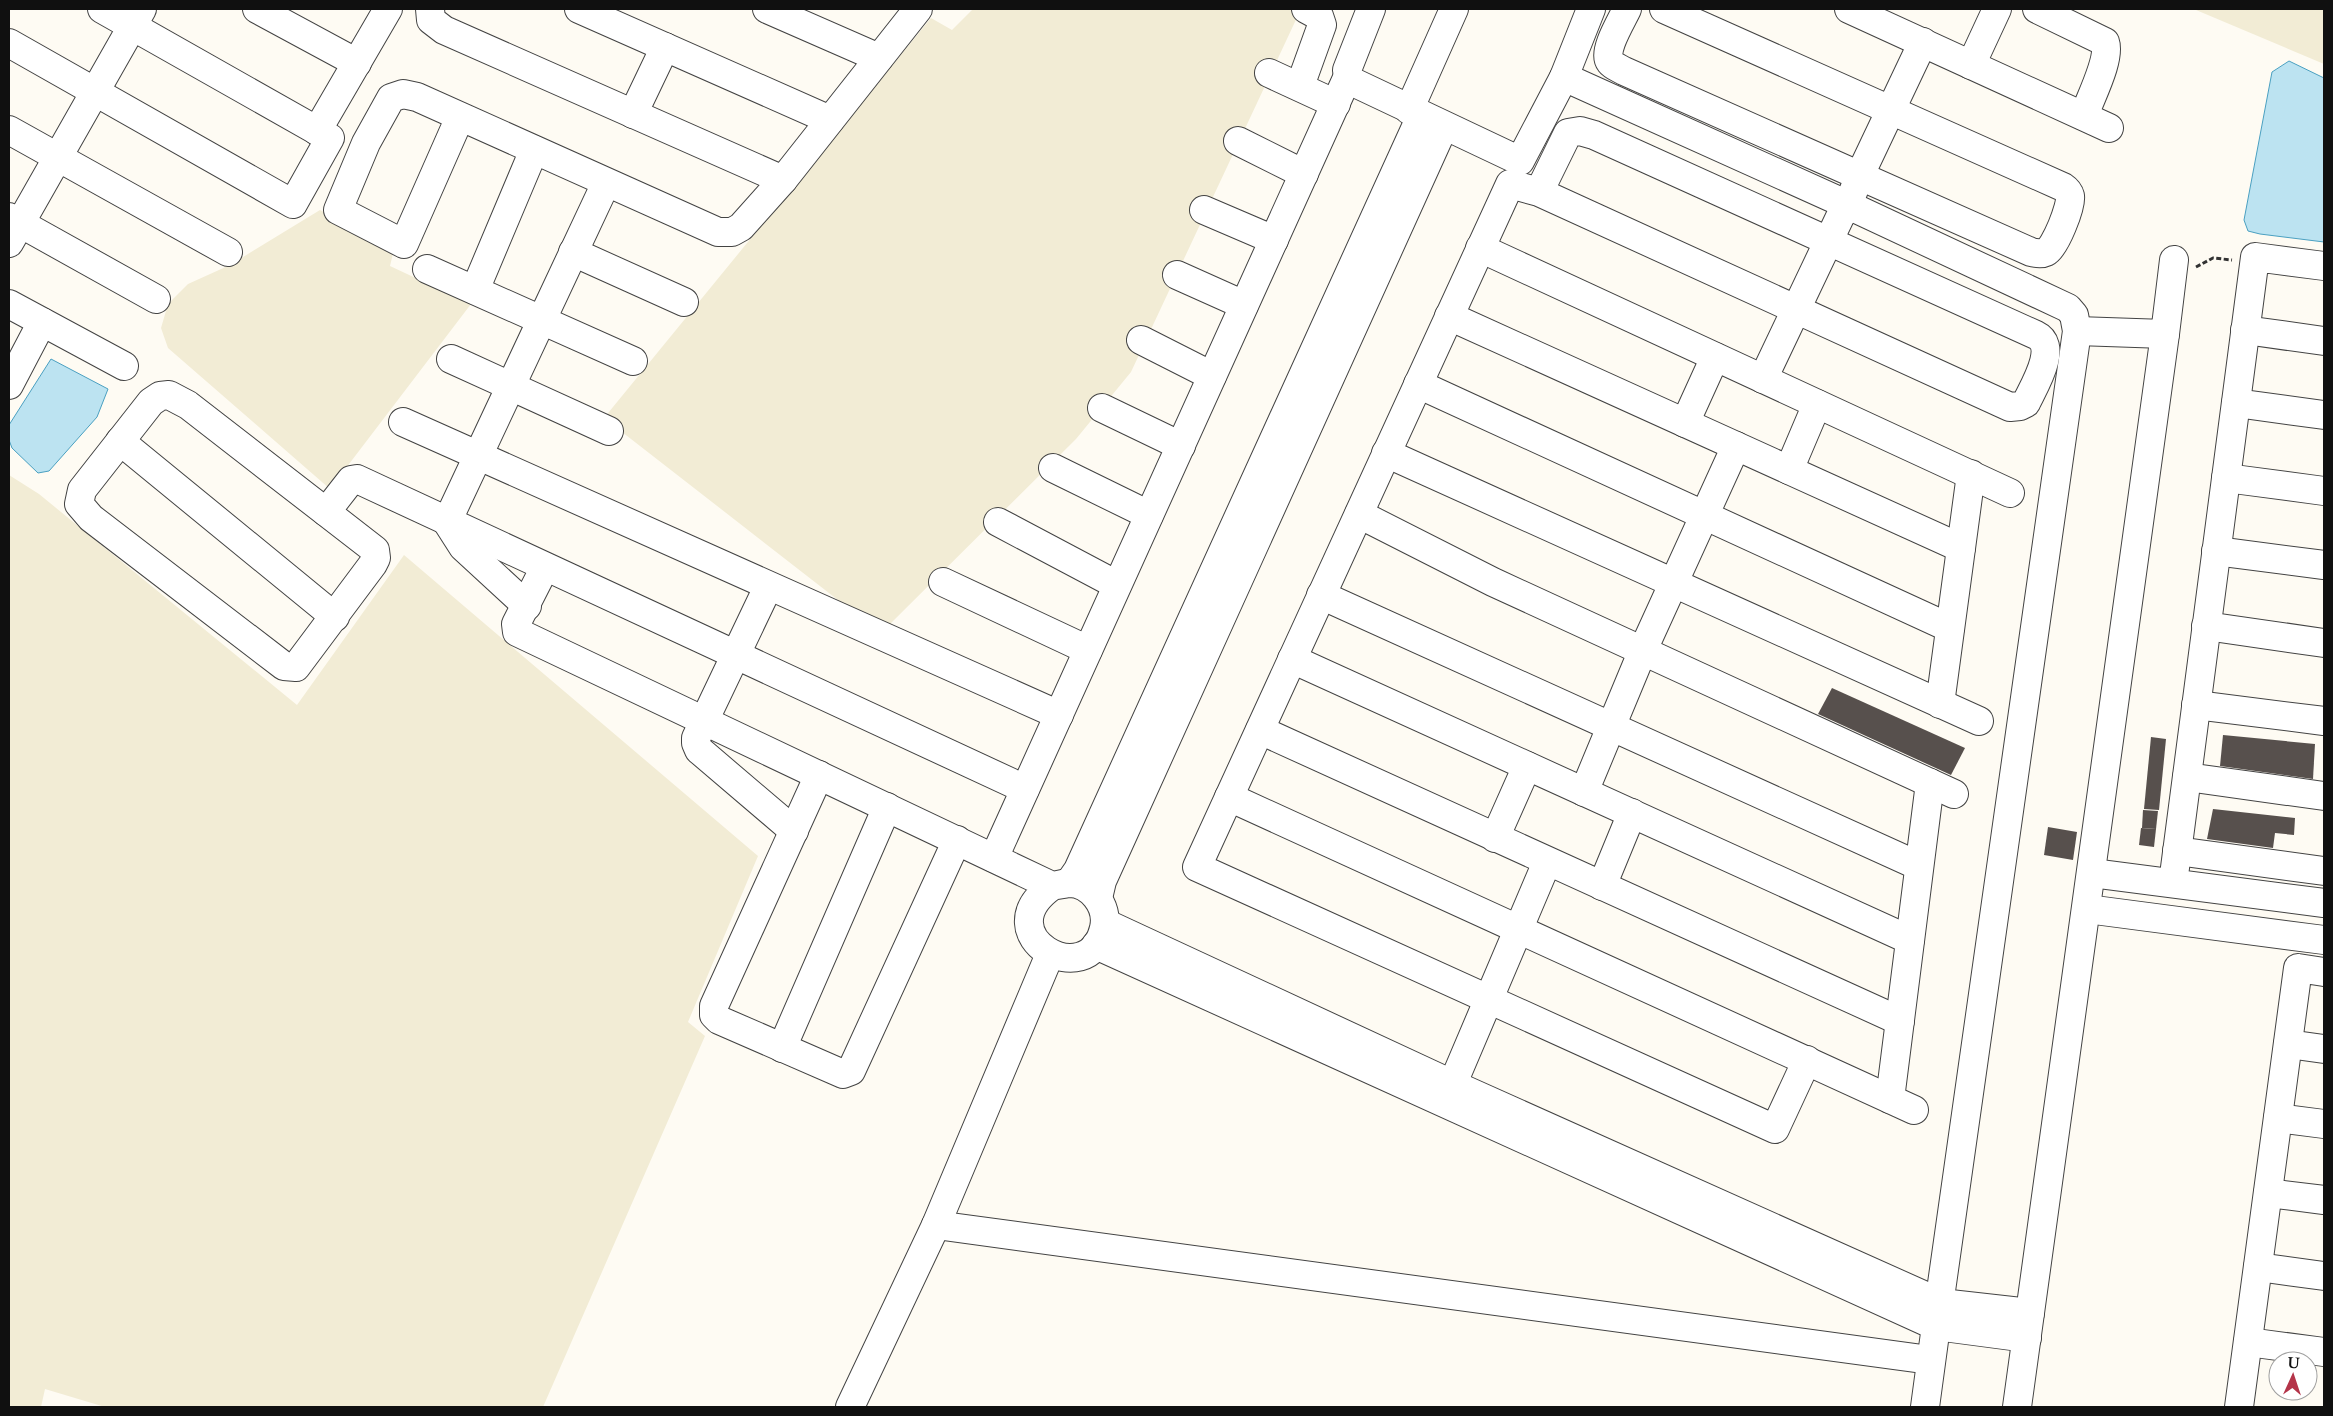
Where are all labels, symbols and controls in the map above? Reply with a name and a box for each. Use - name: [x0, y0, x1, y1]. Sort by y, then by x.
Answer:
- north arrow: [2268, 1351, 2318, 1401]
- text: U: [2287, 1354, 2301, 1372]

